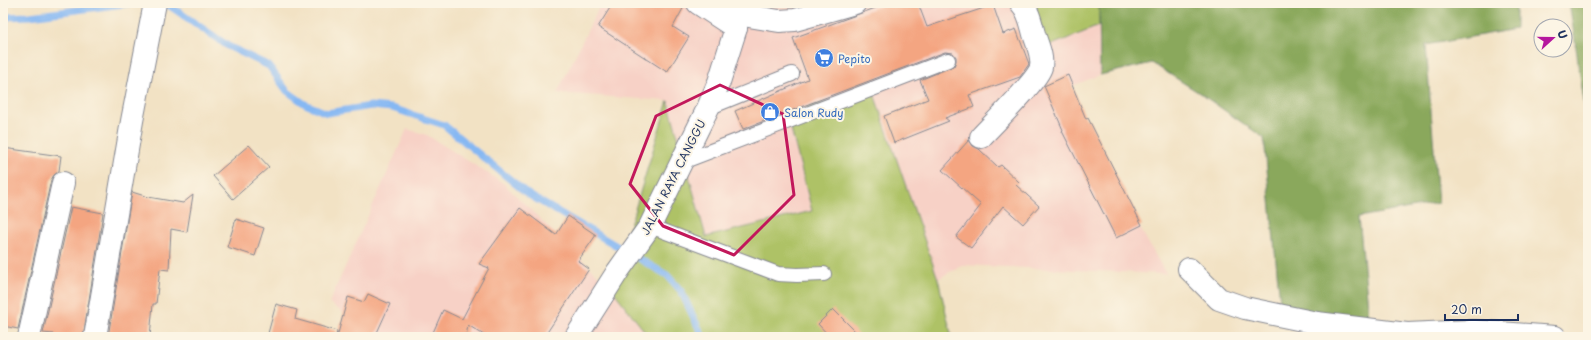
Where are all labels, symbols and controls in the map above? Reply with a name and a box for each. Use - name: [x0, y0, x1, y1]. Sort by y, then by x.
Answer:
- north arrow: [1533, 18, 1573, 58]
- text: U: [1553, 27, 1572, 41]
- supermarket icon: Pepito: [813, 47, 835, 69]
- place label: Pepito: [838, 50, 871, 67]
- shop icon: Salon Rudy: [759, 101, 781, 123]
- place label: Salon Rudy: [784, 104, 844, 121]
- street label: JALAN RAYA CANGGU: [636, 116, 710, 238]
- scale bar: [1445, 296, 1518, 322]
- text: 20 m: [1451, 300, 1482, 318]

